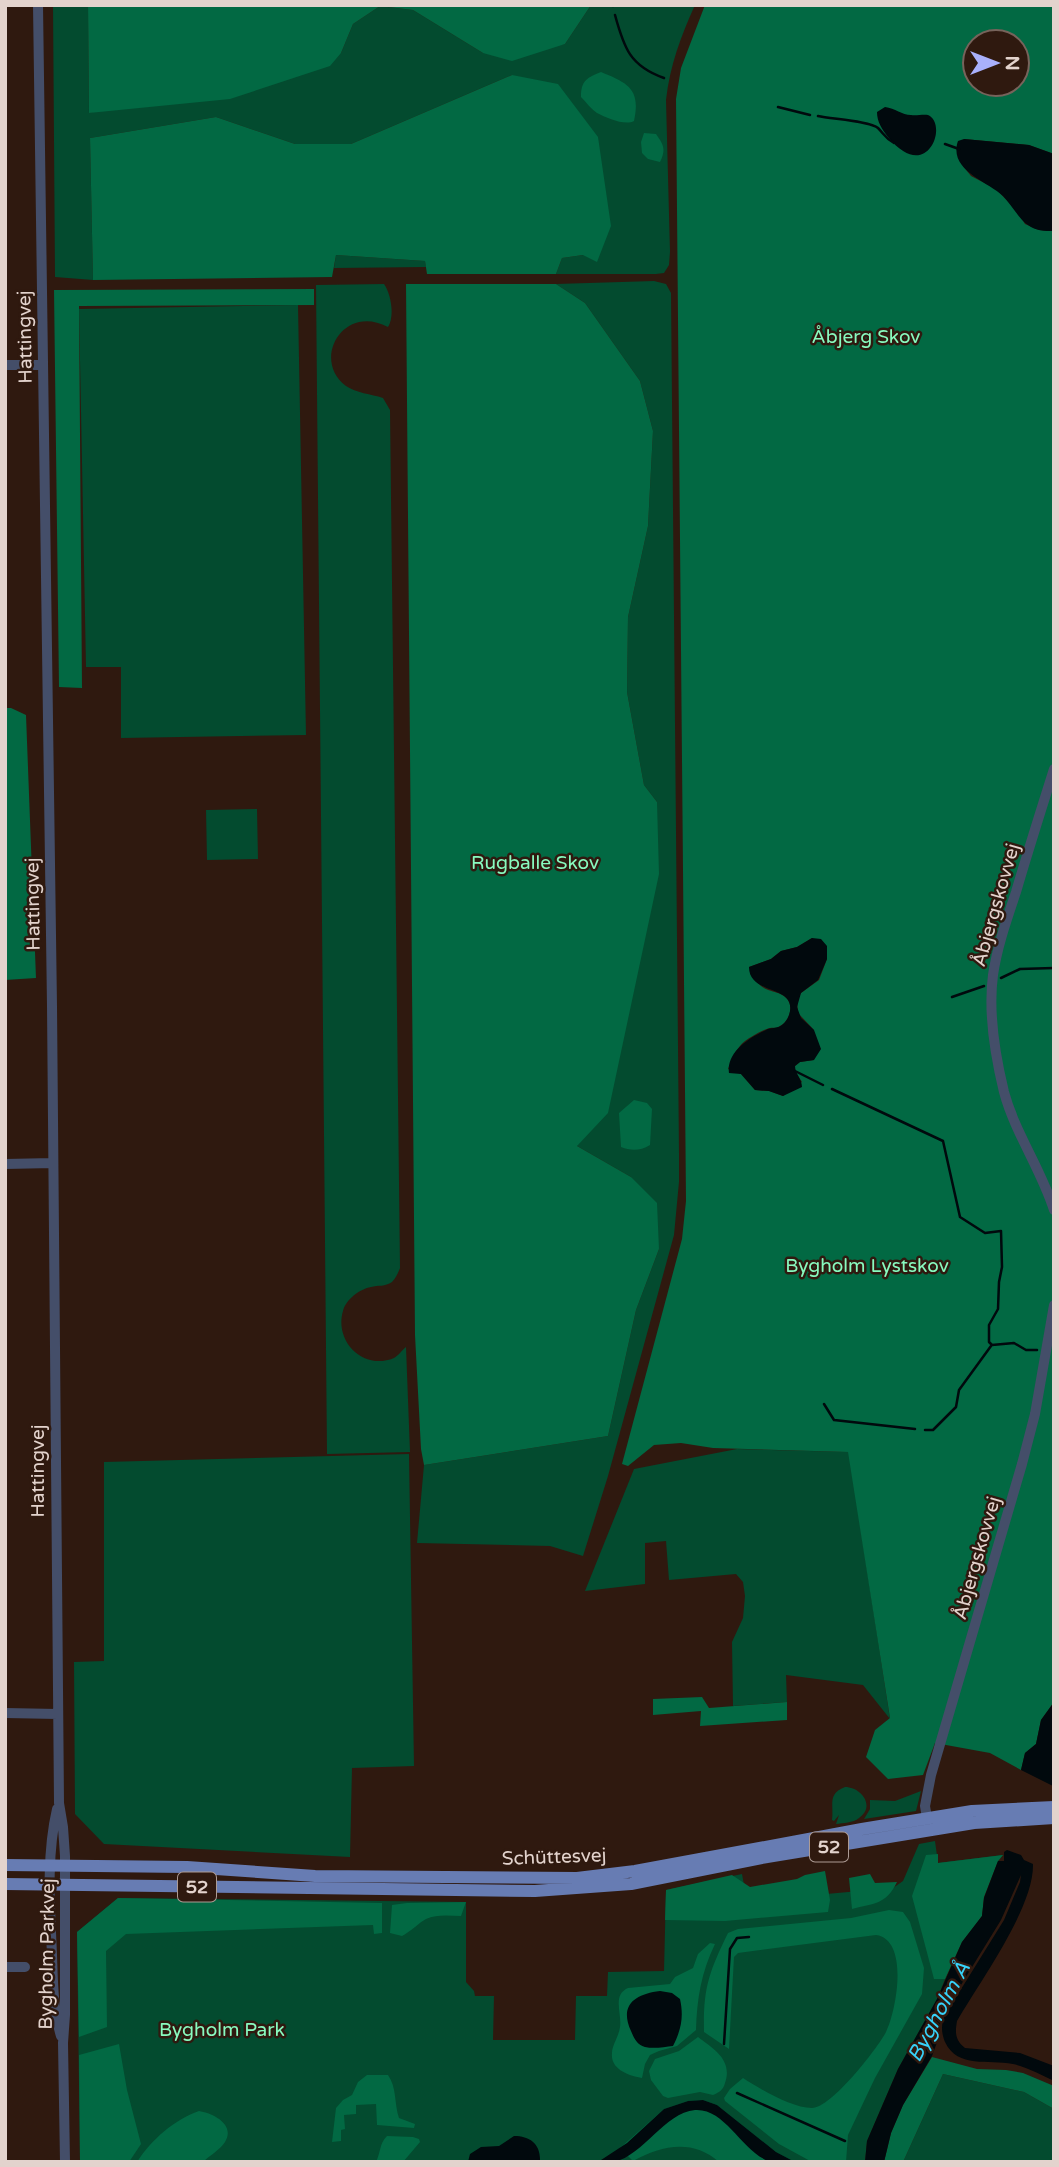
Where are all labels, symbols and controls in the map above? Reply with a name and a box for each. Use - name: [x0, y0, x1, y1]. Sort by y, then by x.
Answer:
- north arrow: [961, 28, 1031, 98]
- text: N: [1001, 55, 1023, 71]
- street label: Hattingvej: [13, 290, 37, 384]
- park label: Åbjerg Skov: [812, 325, 920, 348]
- street label: Åbjergskovvej: [967, 841, 1024, 969]
- park label: Rugballe Skov: [471, 852, 599, 874]
- street label: Hattingvej: [21, 857, 45, 951]
- park label: Bygholm Lystskov: [785, 1255, 949, 1277]
- street label: Hattingvej: [27, 1424, 49, 1518]
- street label: Åbjergskovvej: [948, 1494, 1005, 1622]
- road number: 52: [810, 1832, 848, 1861]
- street label: Schüttesvej: [501, 1844, 607, 1870]
- road number: 52: [178, 1872, 216, 1901]
- street label: Bygholm Parkvej: [35, 1878, 59, 2030]
- water label: Bygholm Å: [901, 1957, 976, 2066]
- park label: Bygholm Park: [159, 2019, 285, 2041]

